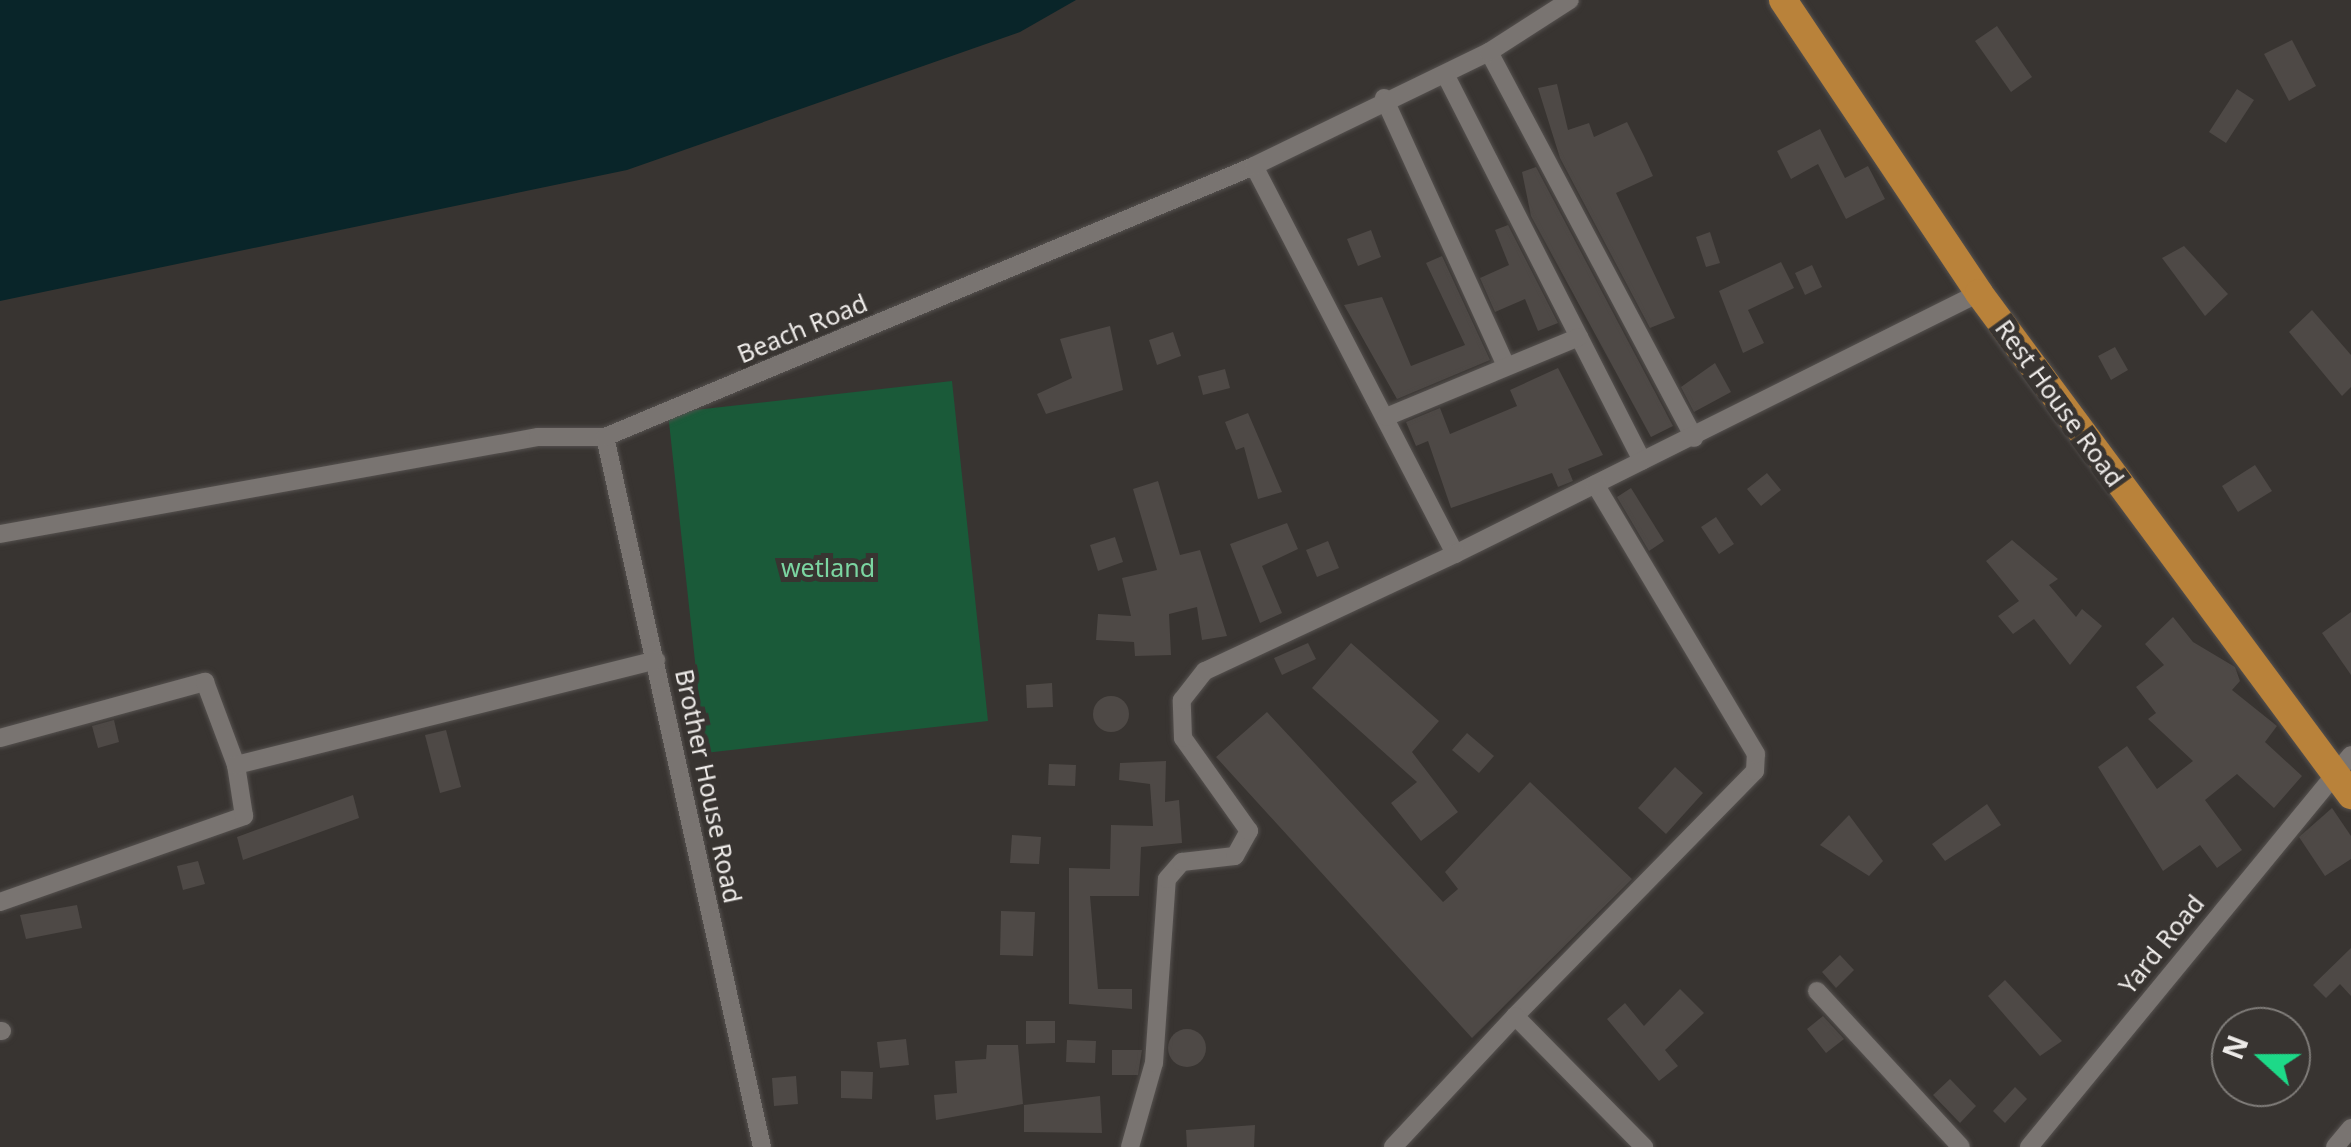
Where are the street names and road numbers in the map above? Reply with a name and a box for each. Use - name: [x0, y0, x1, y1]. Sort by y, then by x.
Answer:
- street label: Beach Road: [732, 287, 872, 369]
- street label: Rest House Road: [1989, 314, 2131, 492]
- street label: Brother House Road: [670, 666, 748, 906]
- street label: Yard Road: [2112, 888, 2210, 1000]

